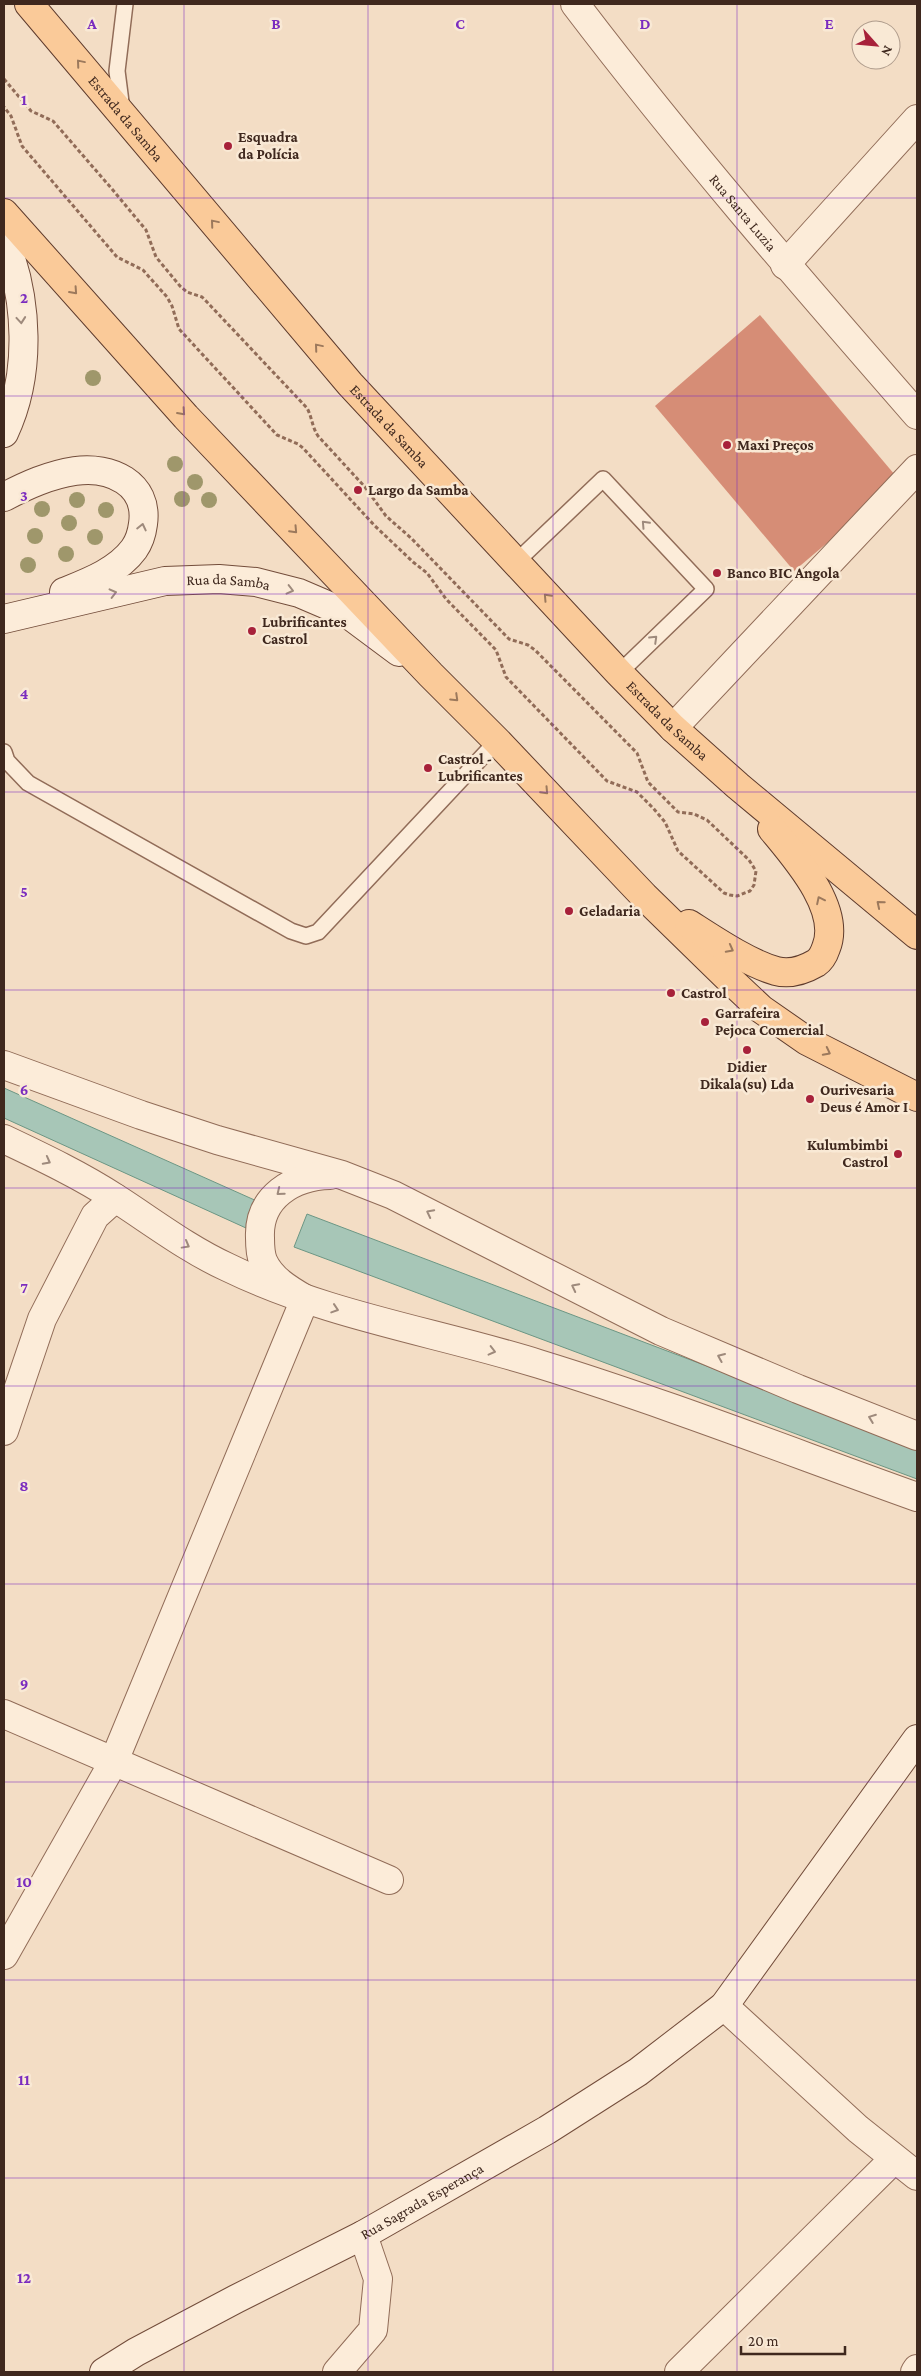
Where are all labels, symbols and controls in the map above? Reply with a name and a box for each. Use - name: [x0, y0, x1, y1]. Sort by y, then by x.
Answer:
- text: A: [86, 15, 97, 32]
- text: B: [271, 15, 281, 32]
- text: C: [455, 15, 465, 32]
- text: D: [639, 15, 651, 32]
- text: E: [824, 15, 834, 32]
- north arrow: [851, 20, 901, 70]
- text: N: [878, 43, 897, 59]
- one-way arrow: [76, 60, 85, 69]
- street label: Estrada da Samba: [85, 73, 166, 165]
- text: 1: [21, 91, 27, 108]
- place label: Esquadra da Polícia: [238, 129, 300, 162]
- marker: Esquadra da Polícia: [222, 140, 234, 152]
- street label: Rua Santa Luzia: [706, 171, 780, 254]
- one-way arrow: [211, 220, 219, 229]
- one-way arrow: [69, 285, 78, 294]
- text: 2: [20, 289, 28, 306]
- one-way arrow: [16, 316, 27, 324]
- one-way arrow: [316, 344, 324, 353]
- street label: Estrada da Samba: [347, 381, 432, 471]
- one-way arrow: [177, 407, 186, 416]
- place label: Maxi Preços: [737, 437, 814, 453]
- marker: Maxi Preços: [721, 439, 733, 451]
- place label: Largo da Samba: [368, 482, 469, 498]
- marker: Largo da Samba: [352, 484, 364, 496]
- text: 3: [20, 487, 28, 504]
- one-way arrow: [642, 520, 651, 529]
- one-way arrow: [136, 522, 147, 531]
- one-way arrow: [288, 524, 297, 533]
- place label: Banco BIC Angola: [727, 565, 840, 581]
- marker: Banco BIC Angola: [711, 567, 723, 579]
- street label: Rua da Samba: [186, 571, 272, 593]
- one-way arrow: [285, 585, 293, 595]
- one-way arrow: [108, 588, 117, 599]
- one-way arrow: [544, 593, 553, 602]
- place label: Lubrificantes Castrol: [262, 614, 347, 647]
- marker: Lubrificantes Castrol: [246, 625, 258, 637]
- one-way arrow: [648, 636, 657, 645]
- street label: Estrada da Samba: [623, 678, 711, 763]
- text: 4: [20, 685, 29, 702]
- one-way arrow: [449, 692, 458, 701]
- place label: Castrol - Lubrificantes: [438, 751, 523, 784]
- marker: Castrol - Lubrificantes: [422, 762, 434, 774]
- one-way arrow: [539, 786, 548, 795]
- text: 5: [20, 883, 28, 900]
- one-way arrow: [816, 896, 826, 905]
- one-way arrow: [877, 900, 886, 909]
- place label: Geladaria: [579, 903, 641, 919]
- marker: Geladaria: [563, 905, 575, 917]
- one-way arrow: [725, 943, 734, 953]
- place label: Castrol: [681, 985, 727, 1001]
- marker: Castrol: [665, 987, 677, 999]
- place label: Garrafeira Pejoca Comercial: [715, 1005, 824, 1039]
- marker: Garrafeira Pejoca Comercial: [699, 1016, 711, 1028]
- marker: Didier Dikala(su) Lda: [741, 1044, 753, 1056]
- one-way arrow: [822, 1046, 831, 1056]
- place label: Didier Dikala(su) Lda: [700, 1059, 795, 1093]
- text: 6: [20, 1081, 28, 1098]
- place label: Ourivesaria Deus é Amor I: [820, 1082, 908, 1115]
- marker: Ourivesaria Deus é Amor I: [804, 1093, 816, 1105]
- place label: Kulumbimbi Castrol: [807, 1137, 889, 1170]
- marker: Kulumbimbi Castrol: [892, 1148, 904, 1160]
- one-way arrow: [42, 1155, 51, 1165]
- one-way arrow: [277, 1186, 286, 1195]
- one-way arrow: [426, 1209, 435, 1219]
- one-way arrow: [181, 1239, 190, 1249]
- text: 7: [20, 1279, 28, 1296]
- one-way arrow: [571, 1283, 580, 1293]
- one-way arrow: [330, 1303, 339, 1313]
- one-way arrow: [487, 1346, 495, 1356]
- one-way arrow: [717, 1352, 726, 1363]
- one-way arrow: [868, 1414, 877, 1424]
- text: 8: [19, 1477, 29, 1494]
- text: 9: [20, 1675, 28, 1692]
- text: 10: [16, 1873, 32, 1890]
- text: 11: [18, 2071, 30, 2088]
- street label: Rua Sagrada Esperança: [358, 2160, 486, 2243]
- text: 12: [17, 2269, 31, 2286]
- scale bar: [741, 2324, 845, 2356]
- text: 20 m: [748, 2333, 779, 2349]

